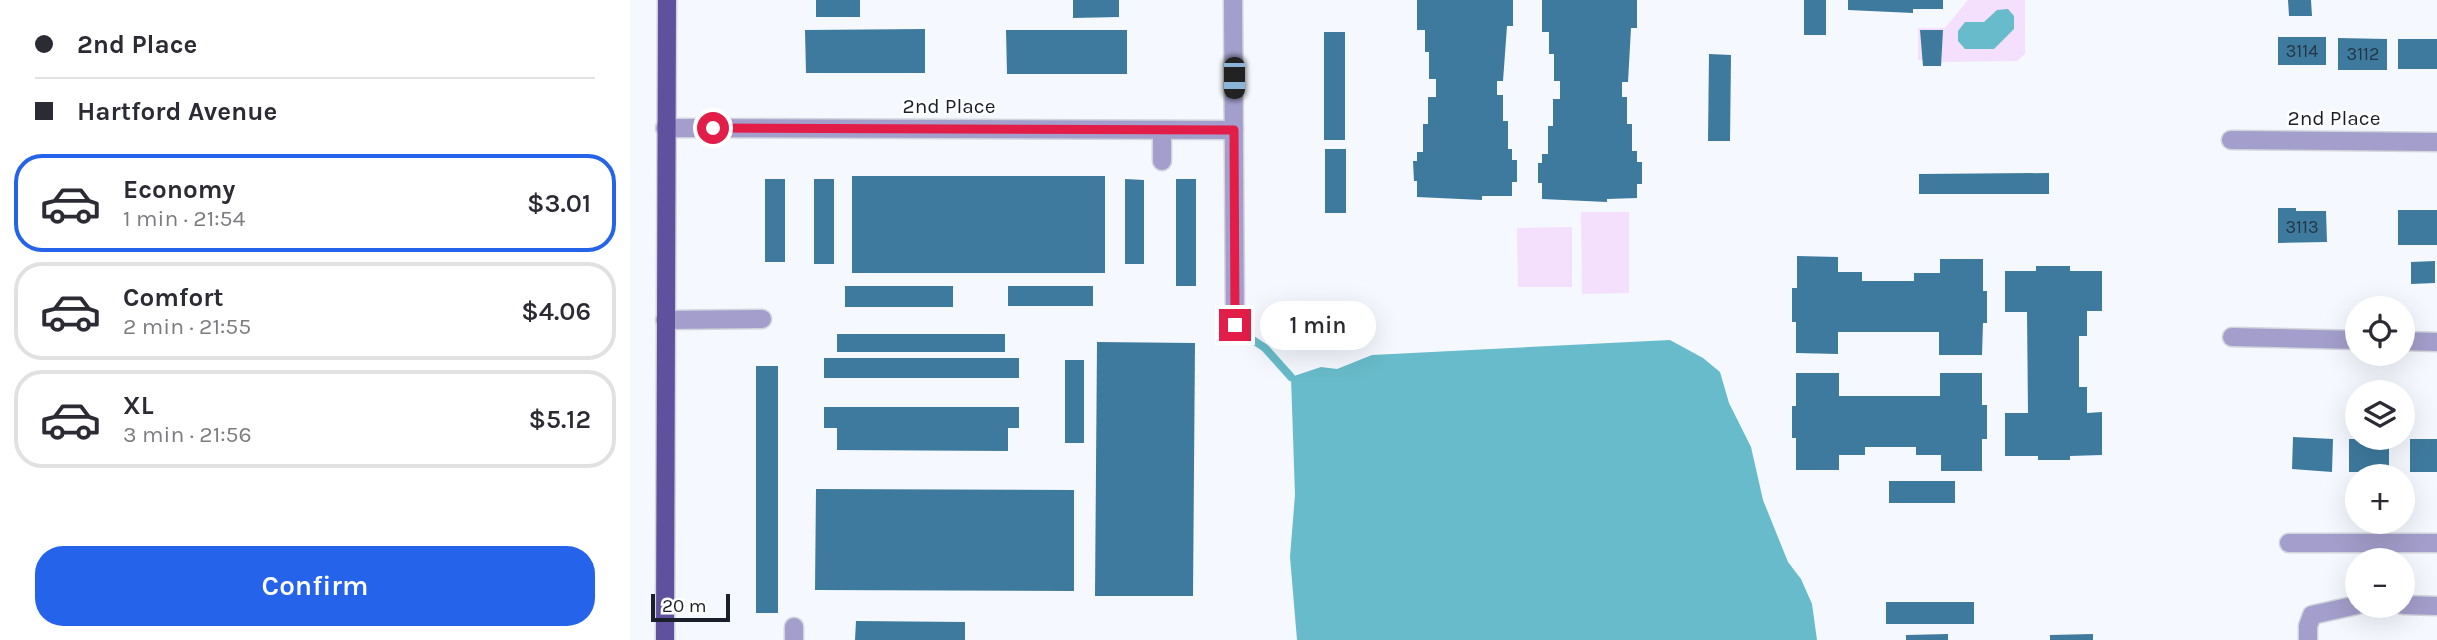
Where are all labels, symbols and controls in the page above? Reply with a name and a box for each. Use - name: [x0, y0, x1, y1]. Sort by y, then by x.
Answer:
- text: 2nd Place: [77, 29, 197, 60]
- house number: 3114: [2286, 40, 2318, 62]
- house number: 3112: [2347, 43, 2379, 65]
- car: [1224, 57, 1245, 99]
- street label: 2nd Place: [903, 94, 995, 118]
- text: Hartford Avenue: [77, 96, 277, 127]
- street label: 2nd Place: [2288, 106, 2380, 130]
- route start: [697, 112, 729, 144]
- icon: car: [39, 172, 102, 235]
- text: Economy: [123, 174, 235, 205]
- text: $3.01: [527, 188, 591, 219]
- text: 1 min · 21:54: [123, 205, 245, 232]
- house number: 3113: [2285, 216, 2319, 238]
- icon: car: [39, 280, 102, 343]
- text: Comfort: [123, 282, 224, 313]
- text: $4.06: [521, 296, 591, 327]
- map controls: [2345, 296, 2415, 618]
- button: locate: [2345, 296, 2415, 366]
- callout: 1 min: [1260, 300, 1375, 350]
- route end: [1219, 309, 1251, 341]
- text: 1 min: [1289, 312, 1347, 339]
- text: 2 min · 21:55: [123, 313, 251, 340]
- button: layers: [2345, 380, 2415, 450]
- icon: car: [39, 388, 102, 451]
- text: XL: [123, 390, 154, 421]
- text: $5.12: [529, 404, 591, 435]
- text: 3 min · 21:56: [123, 421, 252, 448]
- button: +: [2345, 464, 2415, 534]
- button: Confirm: [35, 546, 595, 626]
- button: −: [2345, 548, 2415, 618]
- scale bar: [651, 591, 730, 623]
- text: 20 m: [662, 595, 707, 617]

